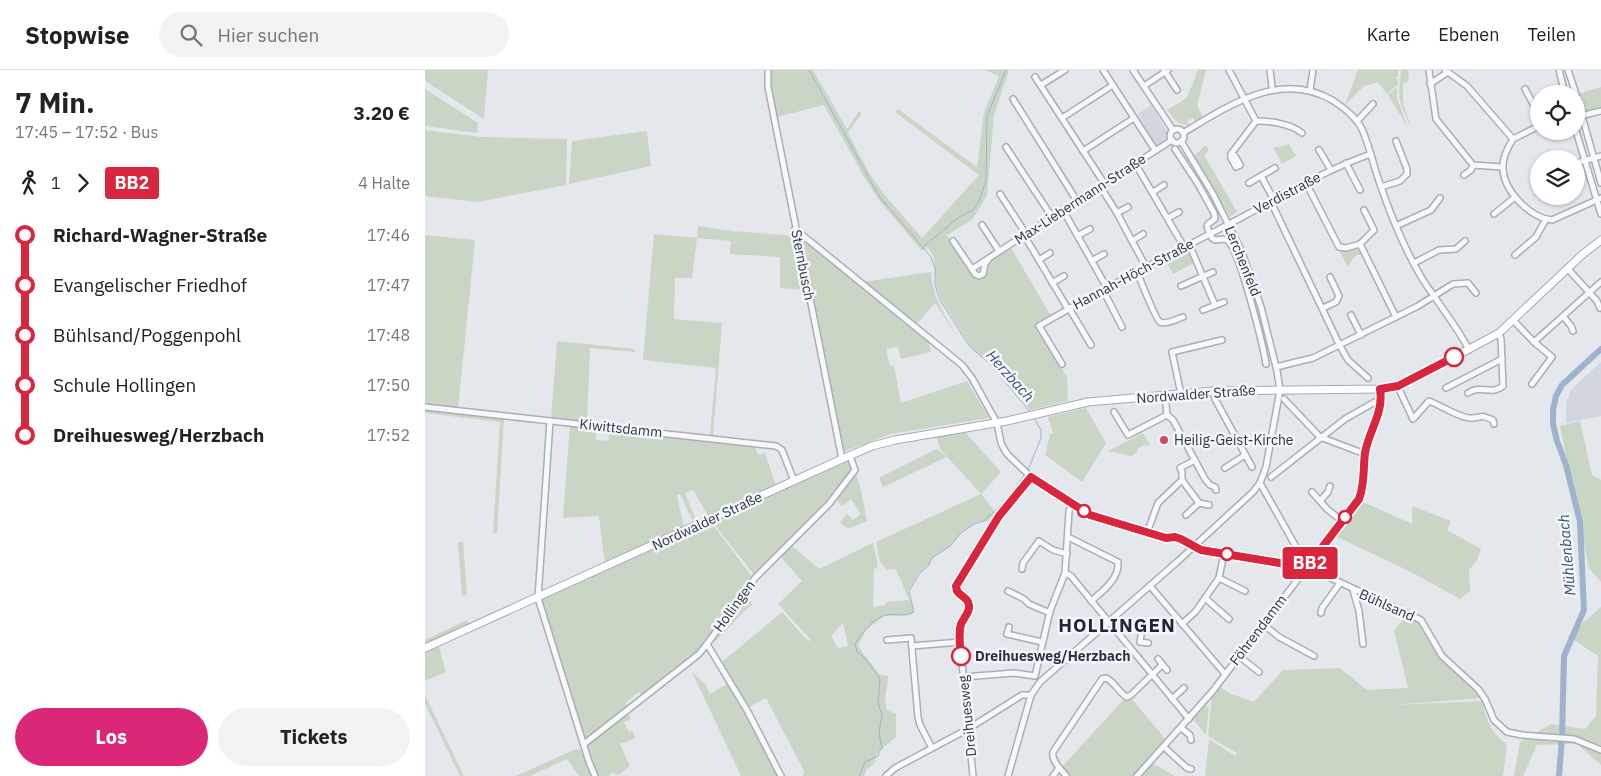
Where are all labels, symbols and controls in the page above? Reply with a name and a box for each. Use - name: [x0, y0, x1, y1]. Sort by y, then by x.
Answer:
- search box: [159, 12, 509, 57]
- text: Stopwise: [25, 19, 129, 51]
- icon: search: [177, 21, 205, 49]
- text: Hier suchen: [217, 23, 319, 47]
- text: Karte: [1367, 23, 1410, 46]
- text: Ebenen: [1438, 23, 1499, 46]
- text: Teilen: [1527, 23, 1576, 46]
- text: 7 Min.: [15, 84, 95, 121]
- map controls: [1530, 85, 1585, 205]
- button: locate: [1530, 85, 1585, 140]
- text: 3.20 €: [354, 101, 410, 125]
- text: 17:45 – 17:52 · Bus: [15, 122, 158, 142]
- street label: Max-Liebermann-Straße: [1011, 150, 1149, 248]
- button: layers: [1530, 150, 1585, 205]
- street label: Verdistraße: [1250, 168, 1324, 218]
- icon: walk: [15, 169, 43, 197]
- icon: forward: [69, 169, 97, 197]
- text: BB2: [115, 171, 149, 194]
- text: 1: [51, 173, 61, 193]
- text: 4 Halte: [358, 173, 410, 193]
- text: Richard-Wagner-Straße: [53, 223, 267, 247]
- street label: Lerchenfeld: [1221, 223, 1265, 299]
- text: 17:46: [367, 225, 410, 245]
- street label: Sternbusch: [787, 228, 819, 302]
- street label: Hannah-Höch-Straße: [1069, 234, 1197, 314]
- text: Evangelischer Friedhof: [53, 273, 247, 297]
- text: 17:47: [367, 275, 410, 295]
- text: Bühlsand/Poggenpohl: [53, 323, 241, 347]
- text: 17:48: [367, 325, 410, 345]
- water label: Herzbach: [982, 346, 1039, 406]
- unlabelled marker: [1444, 347, 1464, 367]
- text: Schule Hollingen: [53, 373, 196, 397]
- text: 17:50: [367, 375, 410, 395]
- street label: Nordwalder Straße: [1136, 381, 1256, 407]
- street label: Kiwittsdamm: [579, 415, 663, 441]
- text: Dreihuesweg/Herzbach: [53, 423, 264, 447]
- text: 17:52: [367, 425, 410, 445]
- place label: Heilig-Geist-Kirche: [1174, 431, 1294, 449]
- marker: Heilig-Geist-Kirche: [1158, 434, 1170, 446]
- street label: Nordwalder Straße: [649, 487, 765, 554]
- unlabelled marker: [1077, 504, 1091, 518]
- unlabelled marker: [1338, 510, 1352, 524]
- water label: Mühlenbach: [1553, 513, 1580, 597]
- unlabelled marker: [1220, 547, 1234, 561]
- line badge: BB2: [1281, 547, 1339, 579]
- text: BB2: [1293, 551, 1327, 574]
- street label: Hollingen: [709, 577, 759, 635]
- street label: Bühlsand: [1356, 585, 1418, 625]
- street label: Föhrendamm: [1226, 591, 1290, 669]
- district label: HOLLINGEN: [1058, 613, 1176, 637]
- marker: Dreihuesweg/Herzbach: [951, 646, 971, 666]
- place label: Dreihuesweg/Herzbach: [975, 647, 1131, 665]
- street label: Dreihuesweg: [954, 674, 980, 758]
- button: Los: [15, 708, 208, 766]
- button: Tickets: [218, 708, 410, 766]

